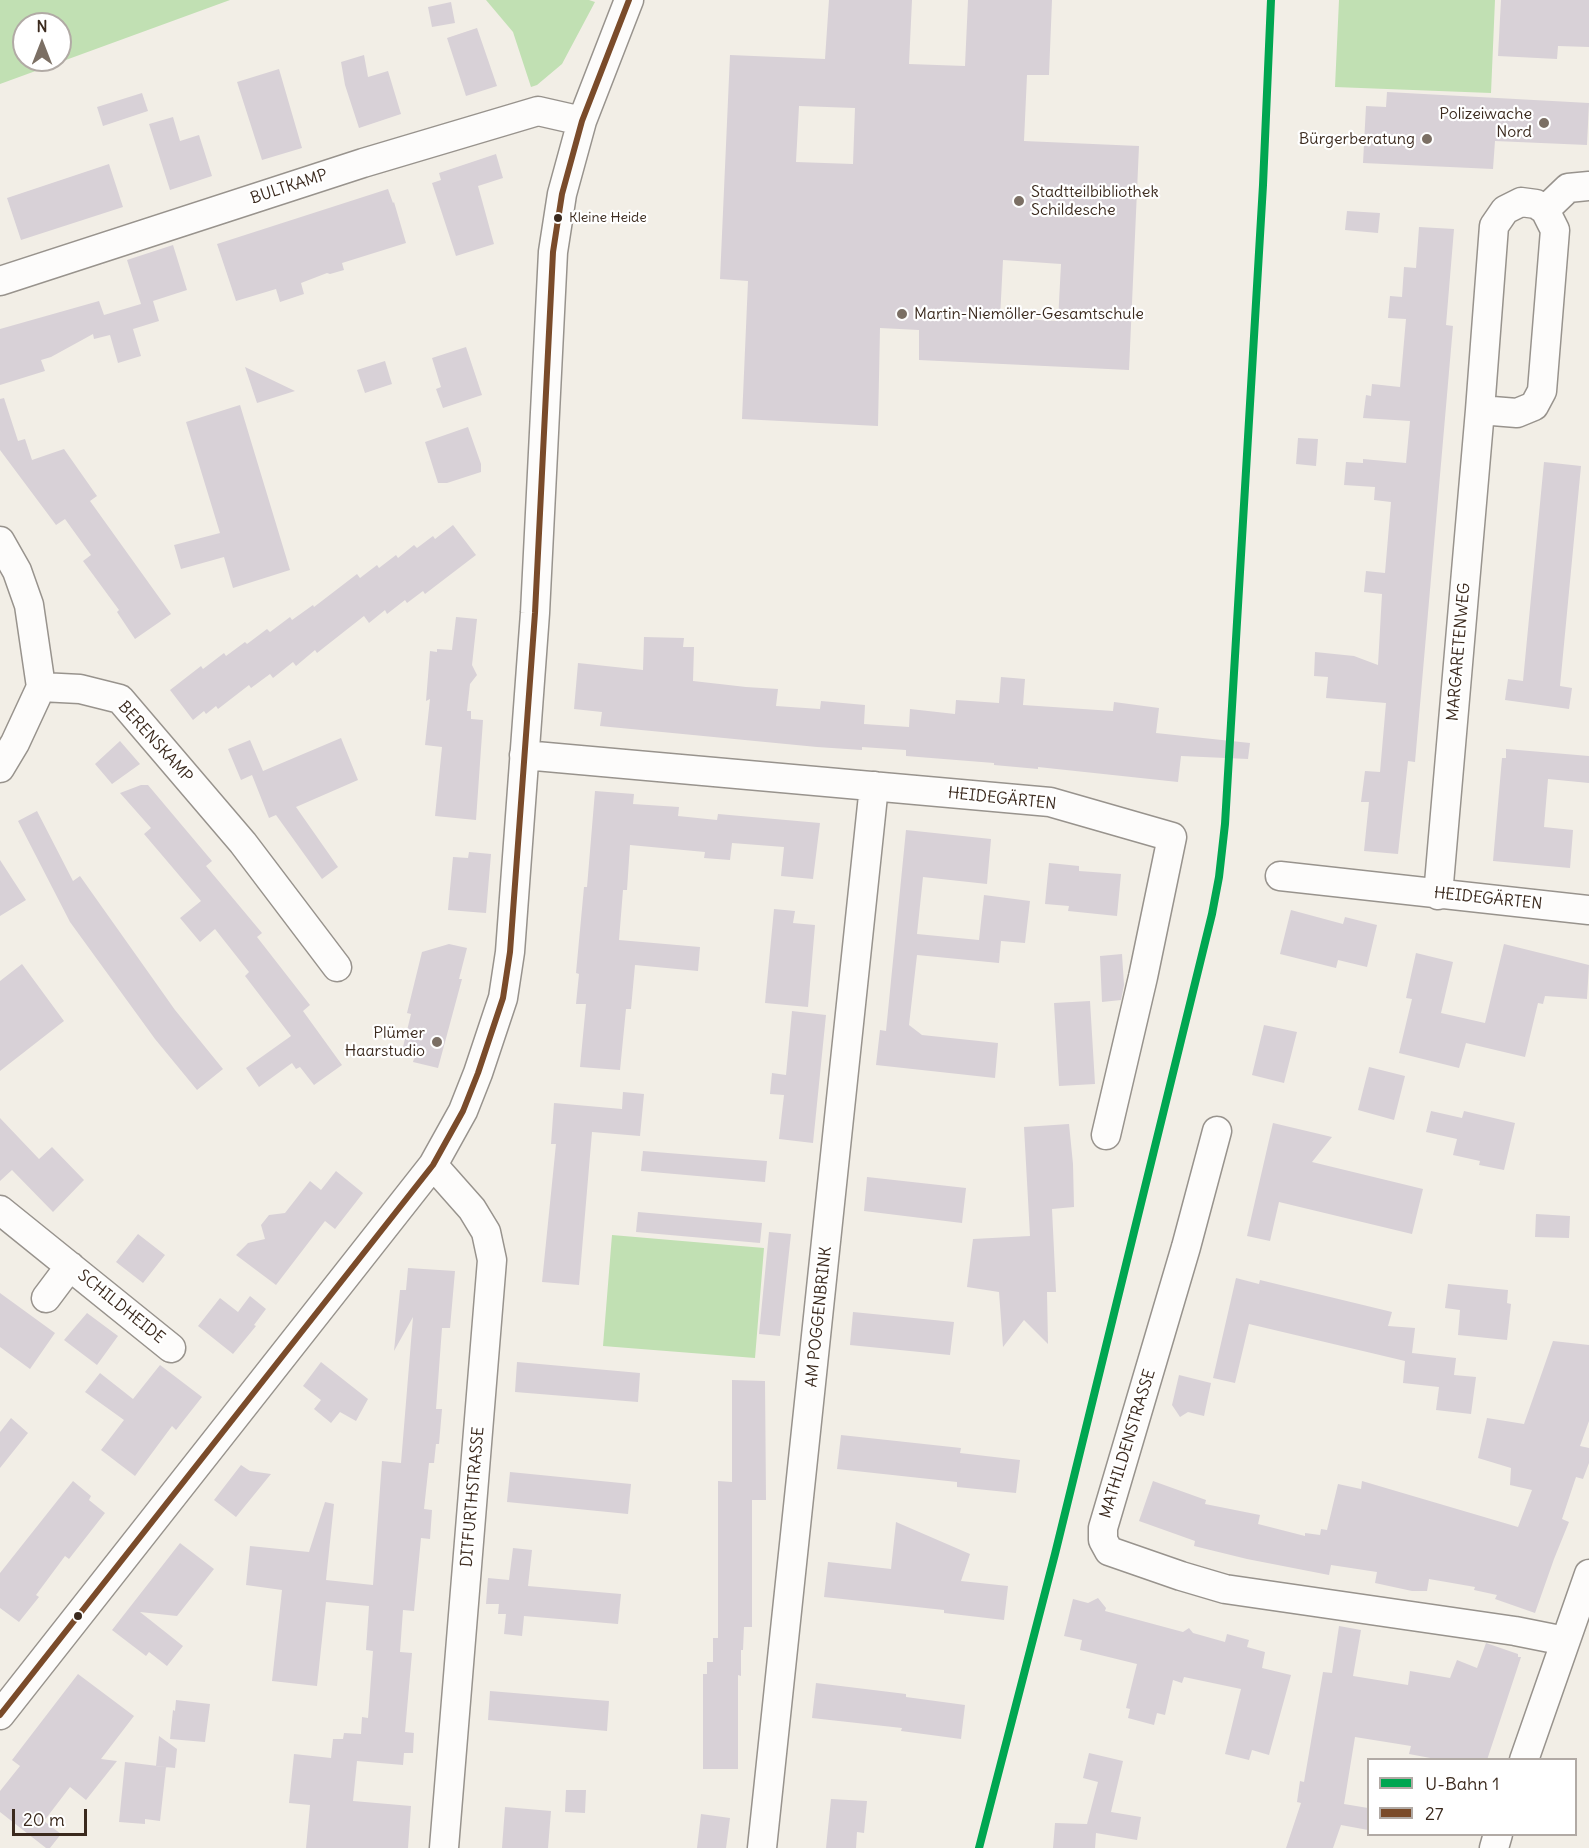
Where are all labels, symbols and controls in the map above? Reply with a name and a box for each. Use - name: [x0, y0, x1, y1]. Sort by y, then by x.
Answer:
- north arrow: [12, 12, 72, 72]
- text: N: [36, 16, 48, 36]
- place label: Polizeiwache Nord: [1439, 104, 1532, 142]
- marker: Polizeiwache Nord: [1537, 116, 1551, 130]
- place label: Bürgerberatung: [1299, 129, 1415, 149]
- marker: Bürgerberatung: [1420, 132, 1434, 146]
- street label: BULTKAMP: [248, 166, 330, 208]
- place label: Stadtteilbibliothek Schildesche: [1031, 182, 1159, 220]
- marker: Stadtteilbibliothek Schildesche: [1012, 194, 1026, 208]
- place label: Kleine Heide: [569, 210, 647, 226]
- marker: Kleine Heide: [552, 212, 564, 224]
- place label: Martin-Niemöller-Gesamtschule: [914, 304, 1144, 324]
- marker: Martin-Niemöller-Gesamtschule: [895, 307, 909, 321]
- street label: MARGARETENWEG: [1443, 582, 1475, 722]
- street label: BERENSKAMP: [114, 698, 196, 786]
- street label: HEIDEGÄRTEN: [947, 784, 1057, 814]
- street label: HEIDEGÄRTEN: [1433, 884, 1543, 914]
- place label: Plümer Haarstudio: [345, 1023, 425, 1061]
- marker: Plümer Haarstudio: [430, 1035, 444, 1049]
- street label: AM POGGENBRINK: [802, 1246, 836, 1388]
- street label: SCHILDHEIDE: [74, 1266, 168, 1348]
- street label: MATHILDENSTRASSE: [1096, 1367, 1160, 1521]
- street label: DITFURTHSTRASSE: [457, 1426, 489, 1568]
- unlabelled marker: [72, 1610, 84, 1622]
- legend: [1367, 1758, 1577, 1836]
- text: U-Bahn 1: [1425, 1772, 1499, 1795]
- scale bar: [15, 1797, 90, 1835]
- text: 27: [1425, 1802, 1444, 1825]
- text: 20 m: [23, 1808, 65, 1831]

